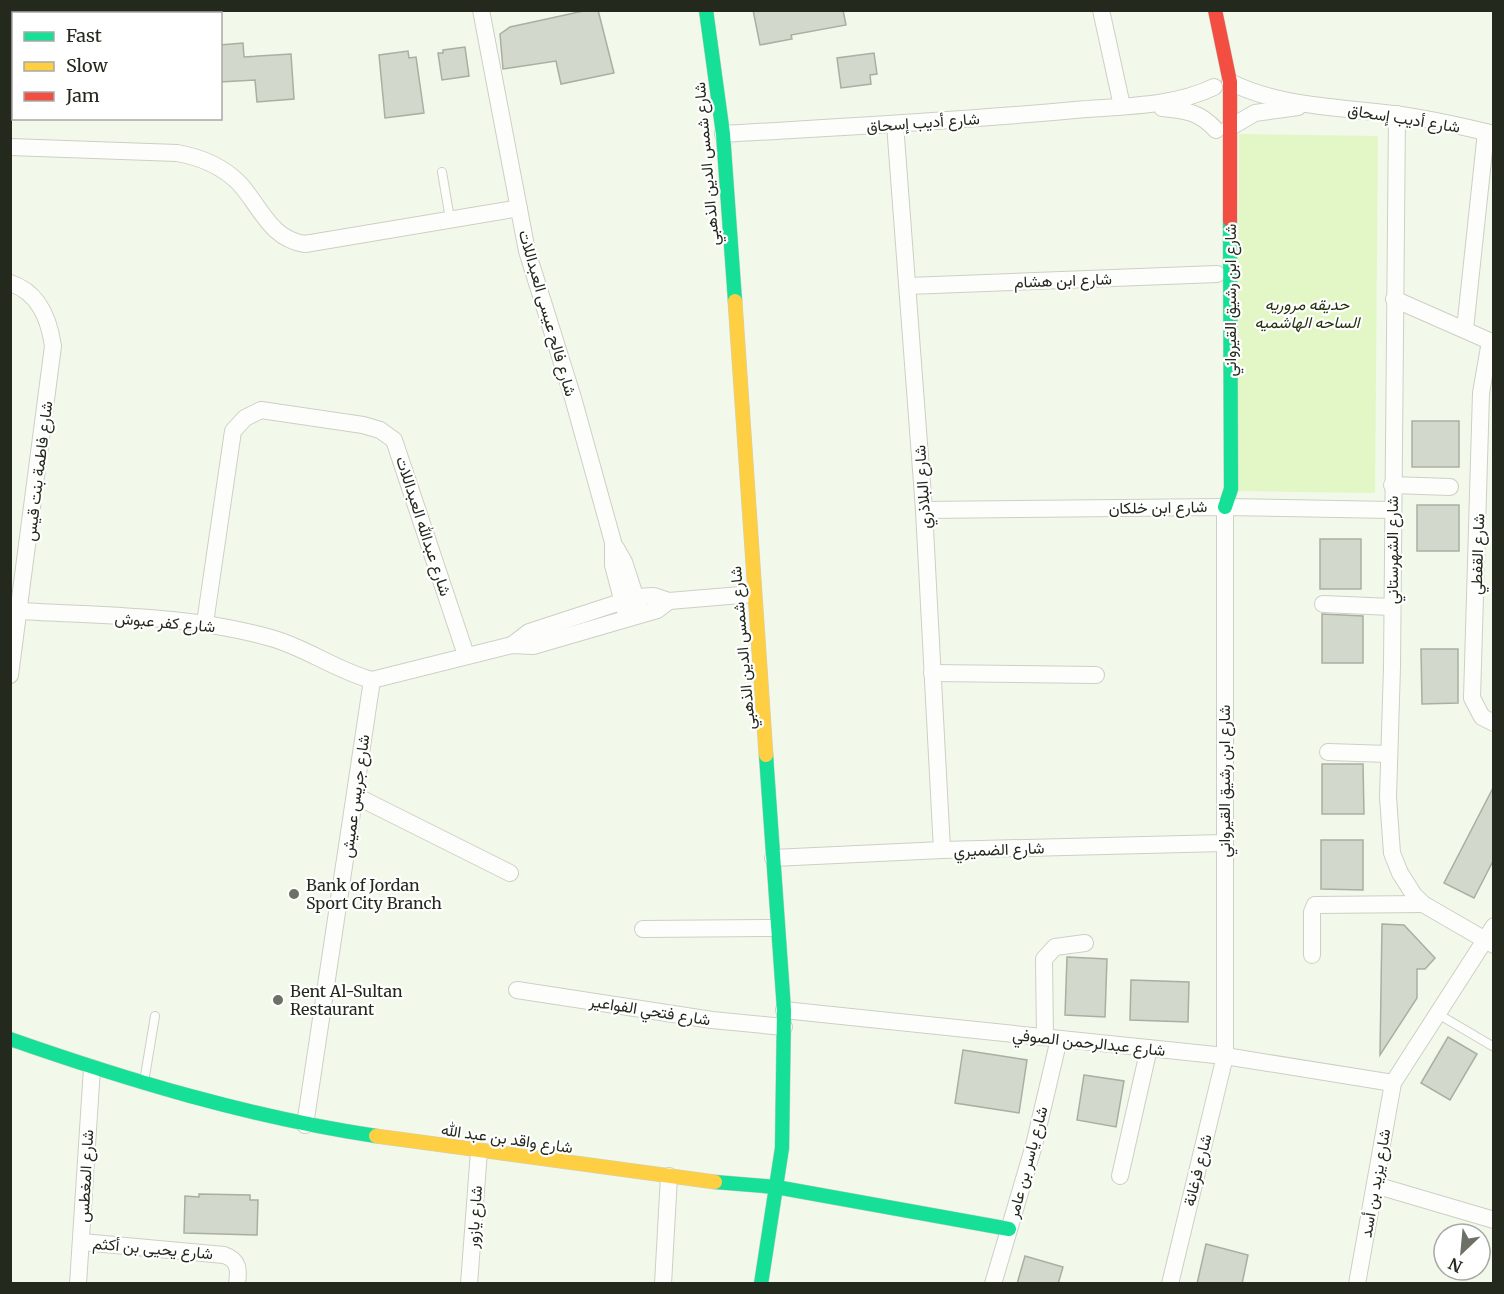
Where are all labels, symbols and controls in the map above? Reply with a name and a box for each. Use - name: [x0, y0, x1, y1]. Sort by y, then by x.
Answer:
- legend: [12, 12, 222, 120]
- text: Fast: [66, 24, 102, 47]
- text: Slow: [66, 54, 109, 77]
- street label: شارع شمس الدين الذهبي: [689, 81, 727, 247]
- text: Jam: [65, 84, 100, 107]
- street label: شارع أديب إسحاق: [1346, 99, 1462, 139]
- street label: شارع أديب إسحاق: [866, 108, 980, 138]
- street label: شارع ابن رشيق القيرواني: [1220, 224, 1244, 376]
- street label: شارع فالح عيسى العبداللات: [513, 227, 581, 399]
- street label: شارع ابن هشام: [1014, 268, 1112, 294]
- park label: حديقه مروريه الساحه الهاشميه: [1255, 294, 1362, 333]
- street label: شارع فاطمة بنت قيس: [19, 400, 58, 542]
- street label: شارع البلاذري: [909, 444, 939, 530]
- street label: شارع عبدالله العبداللات: [390, 454, 456, 599]
- street label: شارع ابن خلكان: [1108, 496, 1208, 520]
- street label: شارع الشهرستاني: [1382, 496, 1406, 604]
- street label: شارع القفطي: [1466, 513, 1492, 595]
- street label: شارع شمس الدين الذهبي: [725, 565, 763, 731]
- street label: شارع كفر عبوش: [114, 608, 216, 638]
- street label: شارع ابن رشيق القيرواني: [1214, 705, 1238, 857]
- street label: شارع جريس عميش: [336, 733, 376, 859]
- street label: شارع الضميري: [953, 837, 1045, 865]
- place label: Bank of Jordan Sport City Branch: [306, 875, 442, 913]
- marker: Bank of Jordan Sport City Branch: [287, 887, 301, 901]
- place label: Bent Al-Sultan Restaurant: [290, 981, 403, 1019]
- street label: شارع فتحي الفواعير: [587, 990, 712, 1033]
- marker: Bent Al-Sultan Restaurant: [271, 993, 285, 1007]
- street label: شارع عبدالرحمن الصوفي: [1011, 1024, 1166, 1064]
- street label: شارع ياسر بن عامر: [1002, 1104, 1053, 1222]
- street label: شارع واقد بن عبد الله: [440, 1119, 574, 1159]
- street label: شارع يزيد بن أسد: [1356, 1127, 1396, 1239]
- street label: شارع المغطس: [73, 1129, 99, 1223]
- street label: شارع فرغانة: [1178, 1132, 1218, 1209]
- street label: شارع يازور: [462, 1185, 488, 1250]
- north arrow: [1432, 1222, 1492, 1282]
- street label: شارع يحيى بن أكثم: [92, 1233, 214, 1265]
- text: N: [1445, 1254, 1465, 1277]

